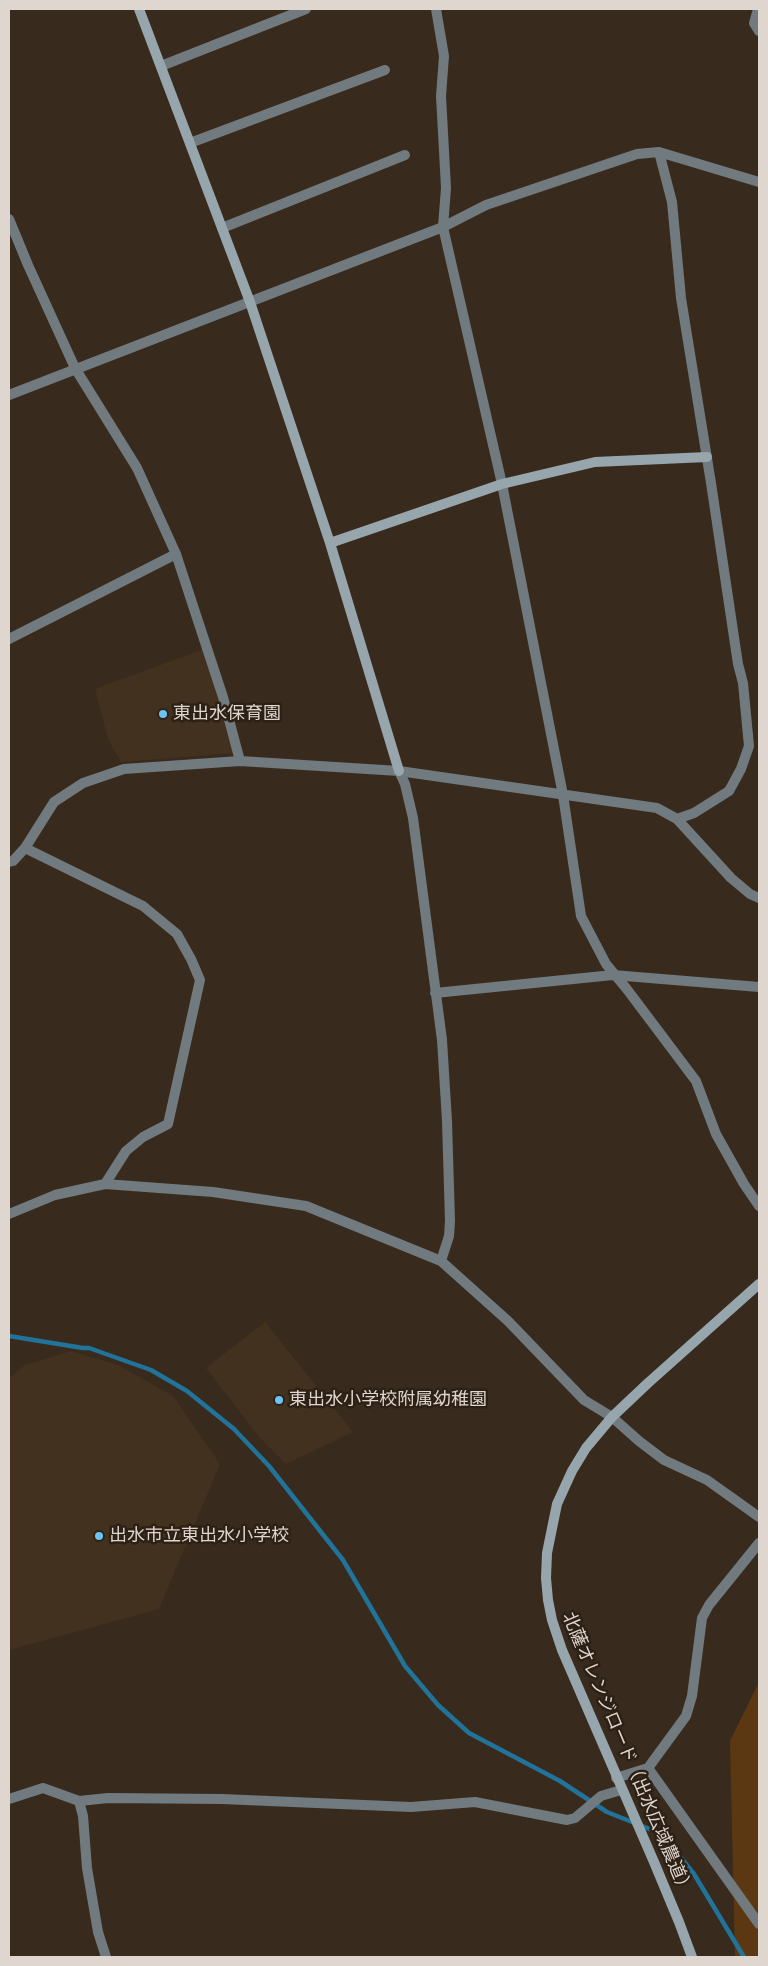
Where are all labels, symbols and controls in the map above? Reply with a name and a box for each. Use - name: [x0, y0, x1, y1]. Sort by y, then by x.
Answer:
- place label: 東出水保育園: [173, 703, 281, 725]
- marker: 東出水保育園: [157, 708, 169, 720]
- place label: 東出水小学校附属幼稚園: [289, 1389, 487, 1411]
- marker: 東出水小学校附属幼稚園: [273, 1394, 285, 1406]
- place label: 出水市立東出水小学校: [109, 1525, 289, 1547]
- marker: 出水市立東出水小学校: [93, 1530, 105, 1542]
- street label: 北薩オレンジロード（出水広域農道）: [557, 1609, 697, 1899]

